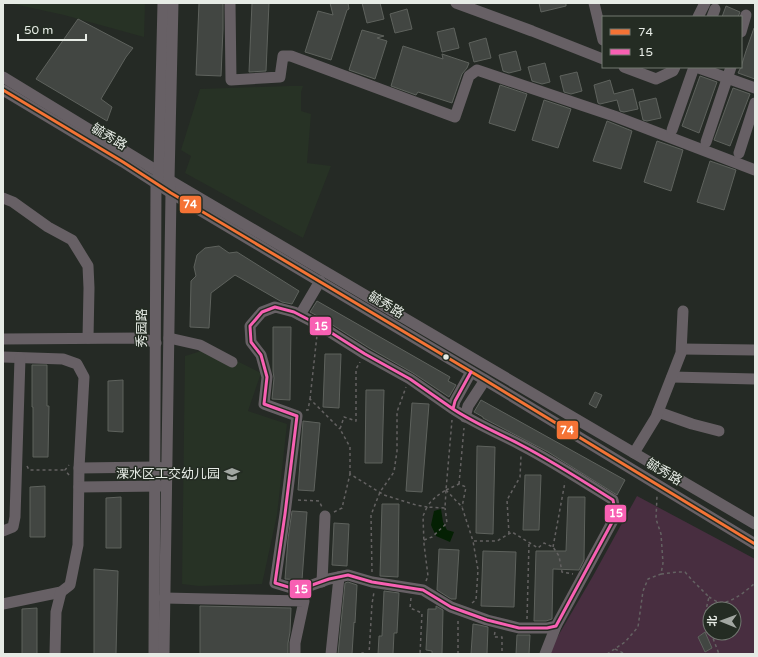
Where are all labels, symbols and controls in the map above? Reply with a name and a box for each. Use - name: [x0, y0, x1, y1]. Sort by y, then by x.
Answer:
- scale bar: [18, 16, 86, 42]
- legend: [602, 16, 742, 68]
- text: 50 m: [24, 23, 53, 37]
- text: 74: [638, 25, 654, 39]
- text: 15: [638, 45, 653, 59]
- street label: 毓秀路: [88, 120, 130, 154]
- line badge: 74: [179, 195, 202, 214]
- text: 74: [183, 198, 197, 211]
- street label: 毓秀路: [365, 288, 407, 322]
- street label: 秀园路: [134, 308, 150, 348]
- line badge: 15: [309, 316, 332, 336]
- text: 15: [314, 320, 328, 333]
- unlabelled marker: [441, 352, 451, 362]
- line badge: 74: [556, 420, 579, 440]
- text: 74: [560, 424, 574, 437]
- street label: 毓秀路: [643, 455, 685, 489]
- school or university icon: 溧水区工交幼儿园: [223, 465, 241, 483]
- place label: 溧水区工交幼儿园: [116, 466, 220, 482]
- line badge: 15: [604, 504, 627, 523]
- text: 15: [609, 507, 623, 520]
- line badge: 15: [289, 579, 312, 599]
- text: 15: [294, 583, 308, 596]
- north arrow: [702, 601, 742, 641]
- text: 北: [706, 615, 719, 626]

